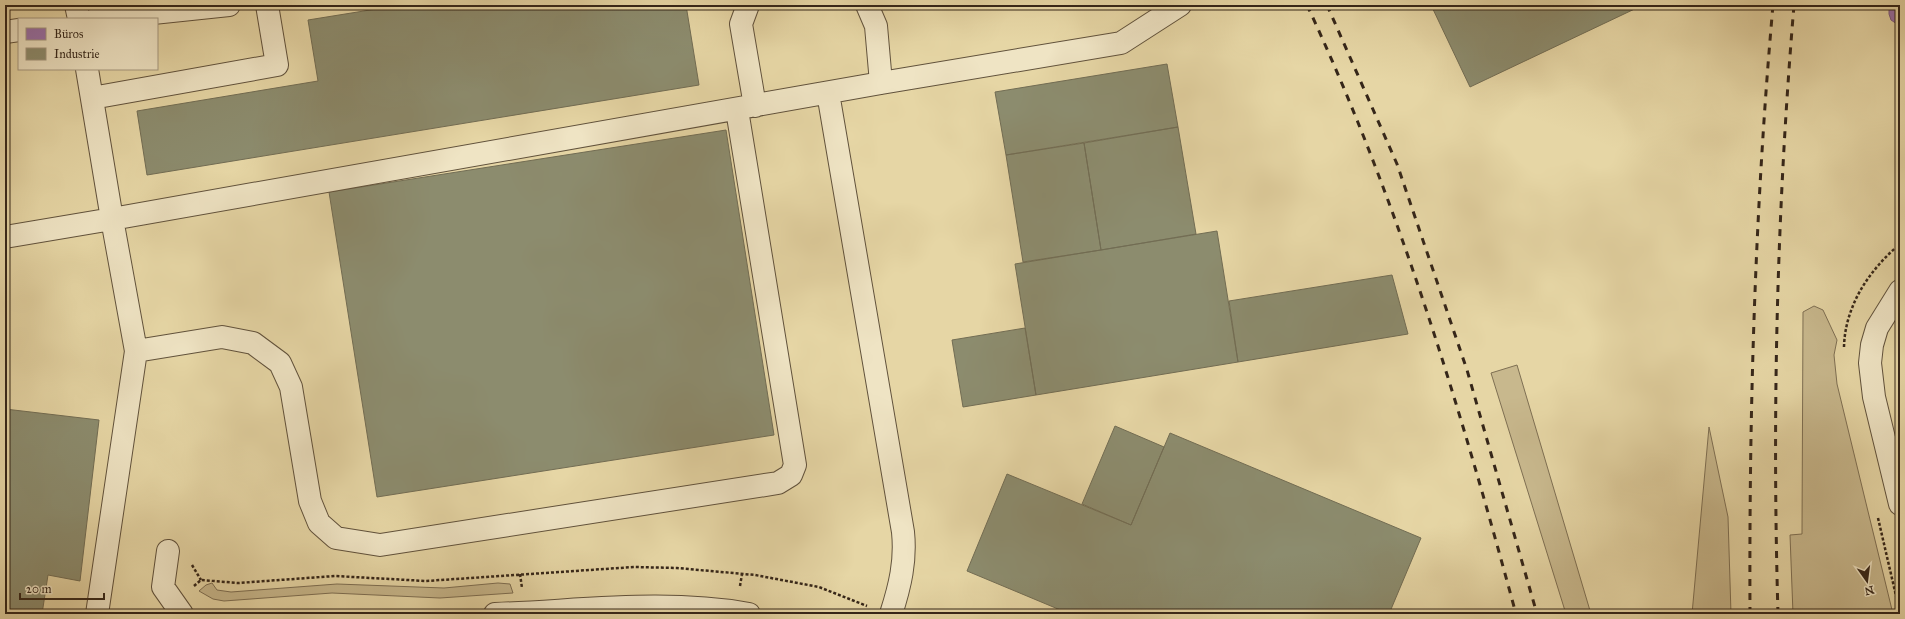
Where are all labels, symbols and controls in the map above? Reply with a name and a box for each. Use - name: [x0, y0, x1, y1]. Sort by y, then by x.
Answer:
- legend: [18, 18, 158, 70]
- text: Büros: [54, 27, 83, 41]
- text: Industrie: [54, 47, 99, 61]
- north arrow: [1847, 561, 1887, 601]
- scale bar: [20, 575, 104, 601]
- text: 20 m: [26, 582, 52, 596]
- text: N: [1863, 583, 1875, 598]

